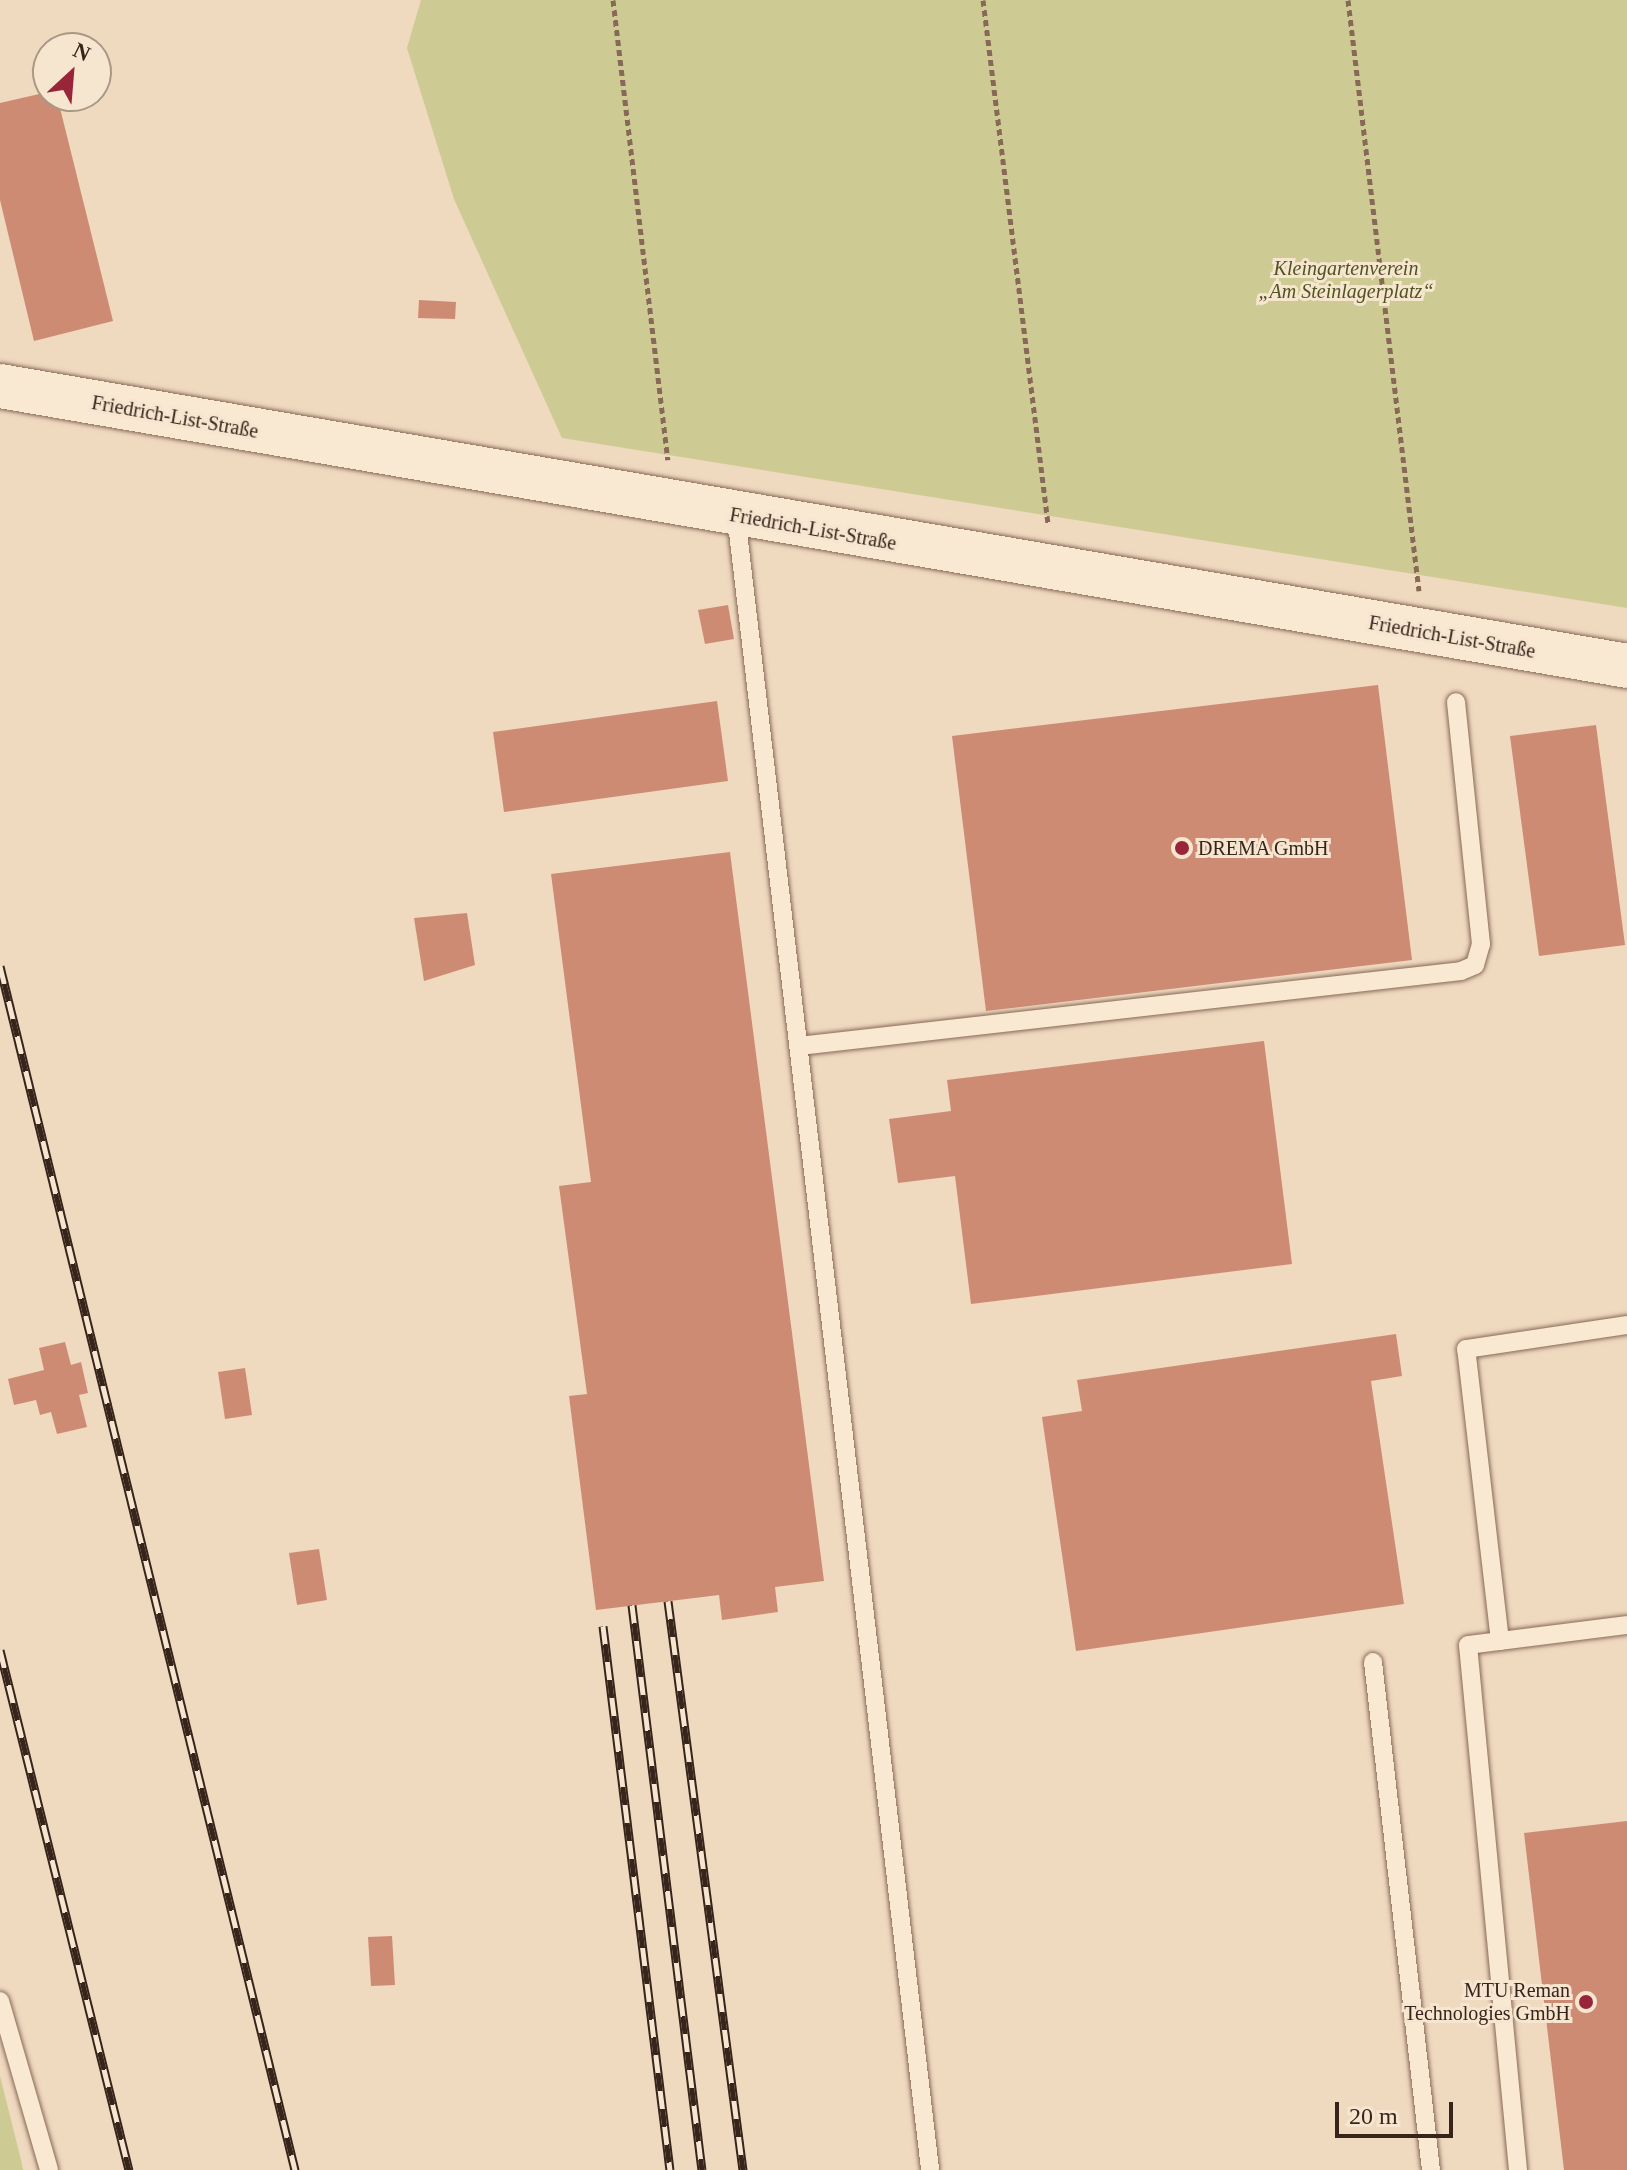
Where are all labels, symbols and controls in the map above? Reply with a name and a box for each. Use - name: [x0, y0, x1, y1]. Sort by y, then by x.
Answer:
- north arrow: [32, 32, 112, 112]
- text: N: [69, 37, 94, 66]
- park label: Kleingartenverein „Am Steinlagerplatz“: [1258, 257, 1434, 304]
- street label: Friedrich-List-Straße: [90, 391, 260, 443]
- street label: Friedrich-List-Straße: [728, 503, 898, 555]
- street label: Friedrich-List-Straße: [1367, 611, 1537, 663]
- place label: DREMA GmbH: [1198, 836, 1330, 860]
- marker: DREMA GmbH: [1173, 839, 1191, 857]
- place label: MTU Reman Technologies GmbH: [1404, 1978, 1570, 2025]
- marker: MTU Reman Technologies GmbH: [1577, 1993, 1595, 2011]
- scale bar: [1339, 2086, 1457, 2136]
- text: 20 m: [1349, 2103, 1398, 2129]

